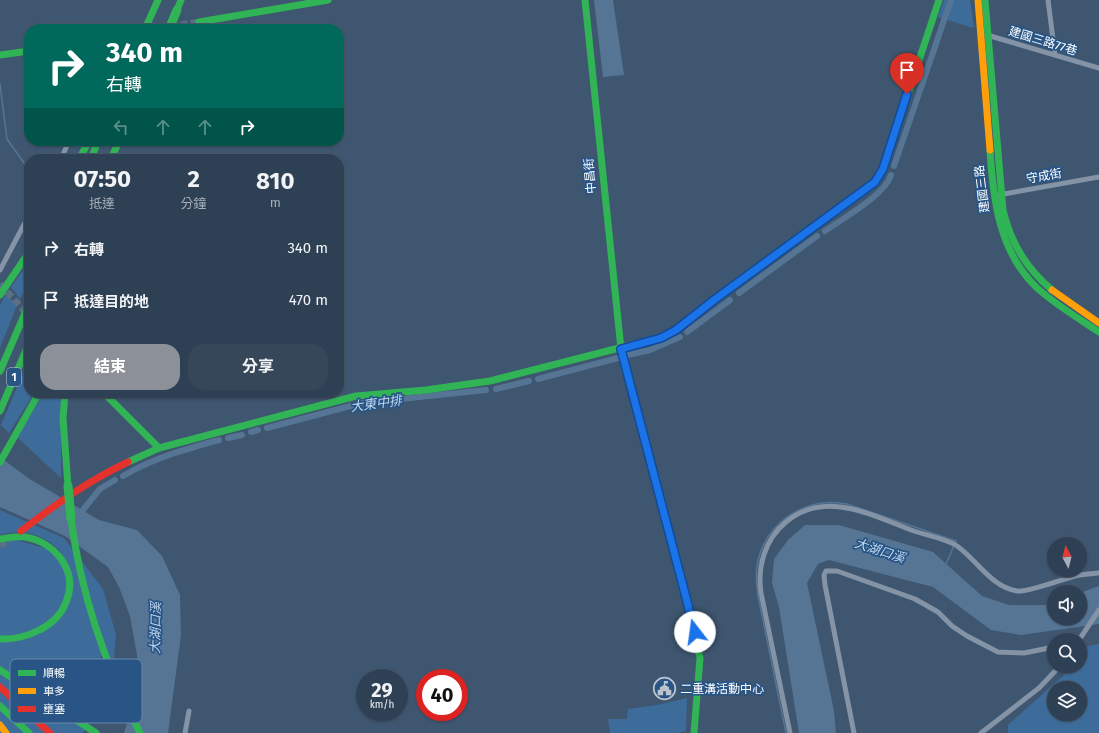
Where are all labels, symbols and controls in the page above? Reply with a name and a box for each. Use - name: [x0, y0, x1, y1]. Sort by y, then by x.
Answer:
- street label: 建國三路77巷: [1007, 24, 1079, 58]
- text: 340 m: [106, 36, 183, 69]
- icon: right: [40, 40, 92, 92]
- pin: [890, 53, 924, 94]
- icon: arrive: [896, 59, 918, 81]
- text: 右轉: [106, 74, 142, 96]
- icon: left: [110, 116, 132, 138]
- icon: ahead: [152, 116, 174, 138]
- icon: ahead: [194, 116, 216, 138]
- icon: right: [236, 116, 258, 138]
- street label: 中昌街: [581, 157, 599, 195]
- street label: 建國三路: [972, 164, 992, 214]
- text: 07:50: [73, 165, 131, 193]
- text: 2: [187, 165, 200, 193]
- street label: 守成街: [1025, 166, 1063, 186]
- text: 810: [256, 167, 294, 195]
- text: m: [270, 195, 281, 210]
- text: 抵達: [89, 196, 115, 211]
- text: 分鐘: [181, 196, 207, 211]
- icon: right: [40, 237, 62, 259]
- text: 340 m: [287, 239, 328, 257]
- text: 右轉: [74, 241, 104, 259]
- icon: arrive: [40, 289, 62, 311]
- text: 470 m: [289, 291, 328, 309]
- text: 抵達目的地: [74, 293, 149, 311]
- button: 結束: [40, 344, 180, 390]
- button: 分享: [188, 344, 328, 390]
- road number: 1: [7, 368, 21, 386]
- water label: 大東中排: [349, 392, 405, 415]
- water label: 大湖口溪: [853, 535, 909, 566]
- north arrow: [1047, 537, 1087, 577]
- map controls: [1047, 537, 1087, 721]
- button: sound: [1047, 585, 1087, 625]
- water label: 大湖口溪: [148, 600, 163, 654]
- position arrow: [674, 611, 716, 653]
- button: search: [1047, 633, 1087, 673]
- legend: [10, 659, 142, 723]
- text: 順暢: [43, 667, 65, 680]
- speed limit sign: 40: [416, 669, 468, 721]
- public building icon: 二重溝活動中心: [652, 676, 678, 702]
- text: 29: [371, 678, 393, 702]
- button: layers: [1047, 681, 1087, 721]
- place label: 二重溝活動中心: [680, 682, 764, 696]
- text: 車多: [43, 685, 65, 698]
- text: km/h: [370, 699, 394, 711]
- text: 壅塞: [43, 703, 65, 716]

